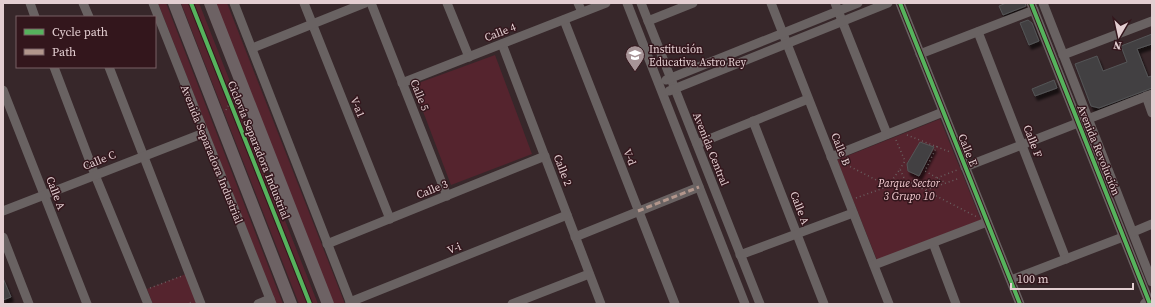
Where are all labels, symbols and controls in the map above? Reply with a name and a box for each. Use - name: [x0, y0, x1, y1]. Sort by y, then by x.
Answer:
- legend: [16, 16, 156, 68]
- north arrow: [1099, 16, 1139, 56]
- street label: Calle 4: [482, 19, 519, 45]
- text: Cycle path: [52, 24, 108, 40]
- text: N: [1112, 37, 1123, 53]
- place label: Institución Educativa Astro Rey: [649, 42, 747, 70]
- text: Path: [52, 44, 76, 60]
- school or university icon: Institución Educativa Astro Rey: [624, 44, 646, 72]
- street label: Calle 5: [406, 77, 433, 114]
- street label: Ciclovía Separadora Industrial: [224, 79, 293, 222]
- street label: Avenida Separadora Industrial: [177, 83, 246, 226]
- street label: V-a1: [347, 95, 368, 120]
- street label: Avenida Revolución: [1074, 103, 1124, 198]
- street label: Avenida Central: [689, 110, 732, 188]
- street label: Calle F: [1020, 123, 1046, 160]
- street label: Calle B: [827, 131, 854, 168]
- street label: Calle E: [954, 132, 981, 169]
- street label: Calle C: [81, 147, 118, 174]
- street label: V-d: [620, 147, 640, 168]
- street label: Calle 2: [550, 152, 576, 189]
- street label: Calle A: [42, 174, 69, 213]
- street label: Calle 3: [414, 176, 451, 203]
- park label: Parque Sector 3 Grupo 10: [877, 176, 941, 204]
- street label: Calle A: [786, 189, 813, 228]
- street label: V-i: [445, 239, 463, 258]
- scale bar: [1011, 265, 1133, 291]
- text: 100 m: [1017, 271, 1049, 287]

